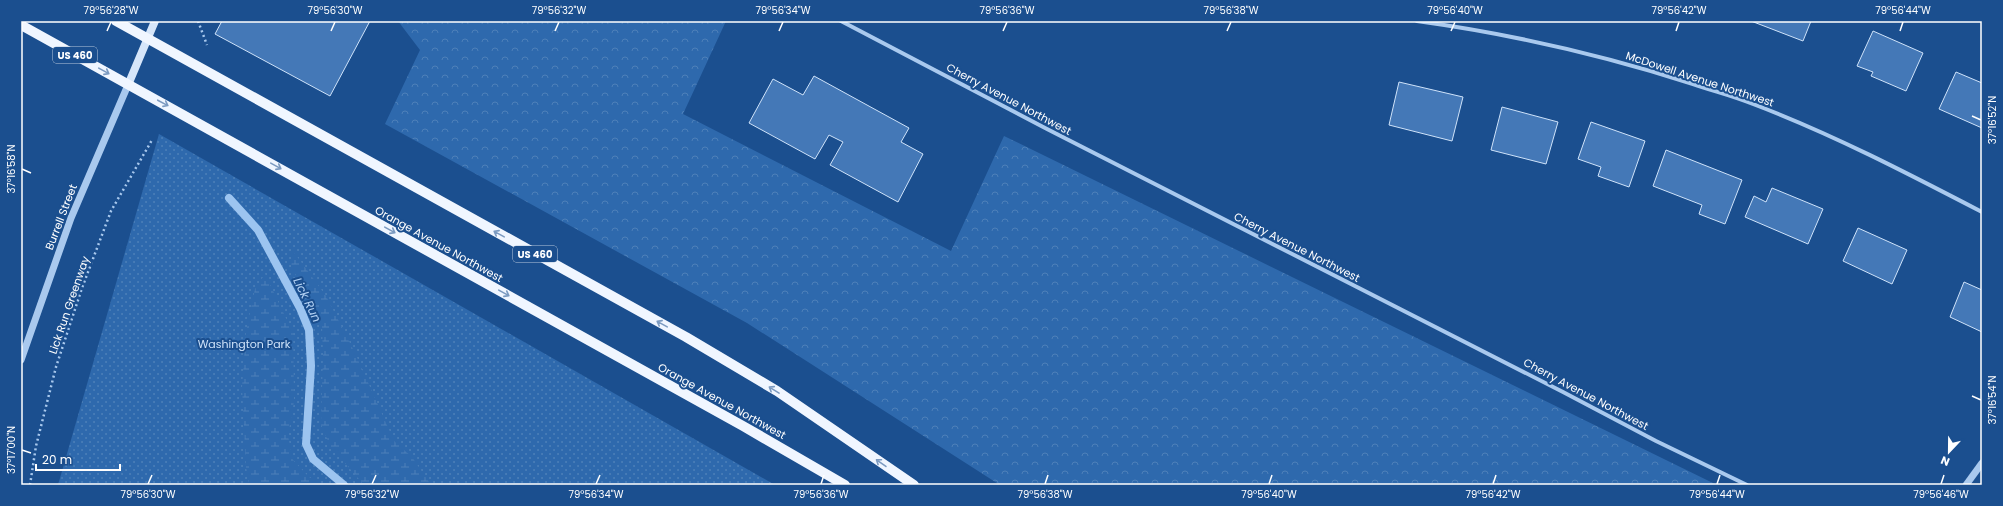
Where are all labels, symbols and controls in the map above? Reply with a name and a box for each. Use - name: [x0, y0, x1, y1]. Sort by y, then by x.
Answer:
- text: 79°56'28"W: [84, 3, 139, 18]
- text: 79°56'30"W: [308, 3, 363, 18]
- text: 79°56'32"W: [532, 3, 586, 18]
- text: 79°56'34"W: [756, 3, 811, 18]
- text: 79°56'36"W: [980, 3, 1035, 18]
- text: 79°56'38"W: [1204, 3, 1259, 18]
- text: 79°56'40"W: [1427, 3, 1483, 18]
- text: 79°56'42"W: [1652, 3, 1707, 18]
- text: 79°56'44"W: [1875, 3, 1931, 18]
- road number: US 460: [53, 47, 97, 63]
- street label: McDowell Avenue Northwest: [1624, 47, 1776, 111]
- street label: Cherry Avenue Northwest: [944, 59, 1074, 139]
- one-way arrow: [98, 68, 110, 76]
- text: 37°16'52"N: [1985, 96, 2000, 144]
- one-way arrow: [157, 100, 169, 108]
- text: 37°16'58"N: [4, 144, 19, 194]
- one-way arrow: [270, 163, 282, 171]
- street label: Burrell Street: [41, 182, 81, 252]
- street label: Orange Avenue Northwest: [372, 202, 506, 286]
- street label: Cherry Avenue Northwest: [1231, 208, 1363, 286]
- one-way arrow: [384, 226, 396, 234]
- one-way arrow: [494, 229, 506, 237]
- road number: US 460: [513, 246, 557, 262]
- street label: Lick Run Greenway: [45, 253, 94, 356]
- water label: Lick Run: [289, 275, 326, 325]
- one-way arrow: [497, 290, 509, 297]
- one-way arrow: [656, 320, 668, 327]
- park label: Washington Park: [198, 336, 291, 352]
- street label: Cherry Avenue Northwest: [1521, 354, 1651, 434]
- street label: Orange Avenue Northwest: [655, 359, 789, 443]
- text: 37°16'54"N: [1985, 375, 2000, 425]
- one-way arrow: [768, 385, 780, 393]
- text: 37°17'00"N: [4, 426, 19, 474]
- north arrow: [1929, 432, 1969, 472]
- scale bar: [36, 446, 120, 472]
- text: 20 m: [42, 451, 72, 468]
- text: N: [1938, 452, 1952, 470]
- one-way arrow: [876, 459, 887, 467]
- text: 79°56'30"W: [121, 487, 176, 502]
- text: 79°56'32"W: [345, 487, 399, 502]
- text: 79°56'34"W: [569, 487, 624, 502]
- text: 79°56'36"W: [794, 487, 849, 502]
- text: 79°56'38"W: [1018, 487, 1073, 502]
- text: 79°56'40"W: [1241, 487, 1297, 502]
- text: 79°56'42"W: [1466, 487, 1521, 502]
- text: 79°56'44"W: [1689, 487, 1745, 502]
- text: 79°56'46"W: [1913, 487, 1969, 502]

